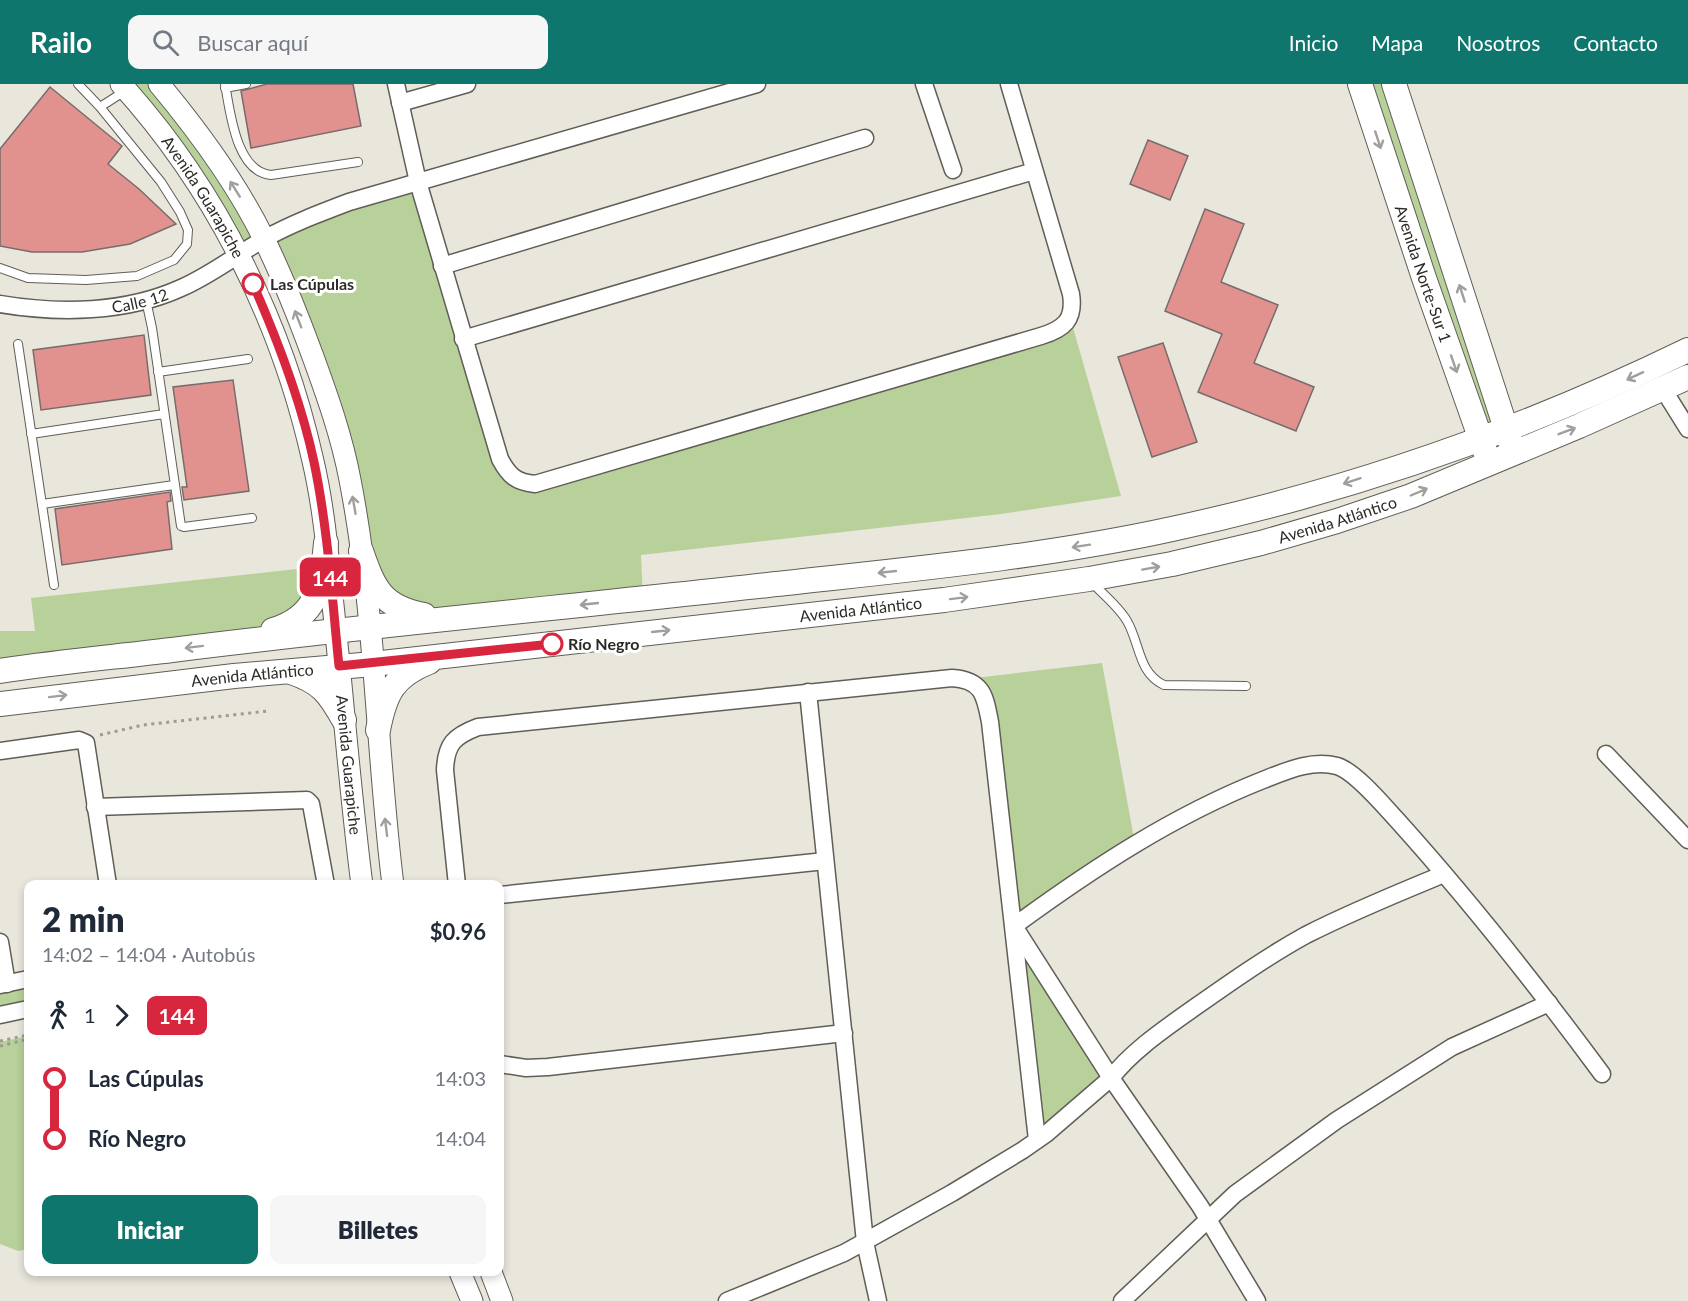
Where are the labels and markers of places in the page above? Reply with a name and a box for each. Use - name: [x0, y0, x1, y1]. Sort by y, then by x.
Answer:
- marker: Las Cúpulas: [242, 273, 264, 295]
- place label: Las Cúpulas: [270, 274, 354, 293]
- marker: Río Negro: [541, 633, 563, 655]
- place label: Río Negro: [568, 634, 639, 653]

